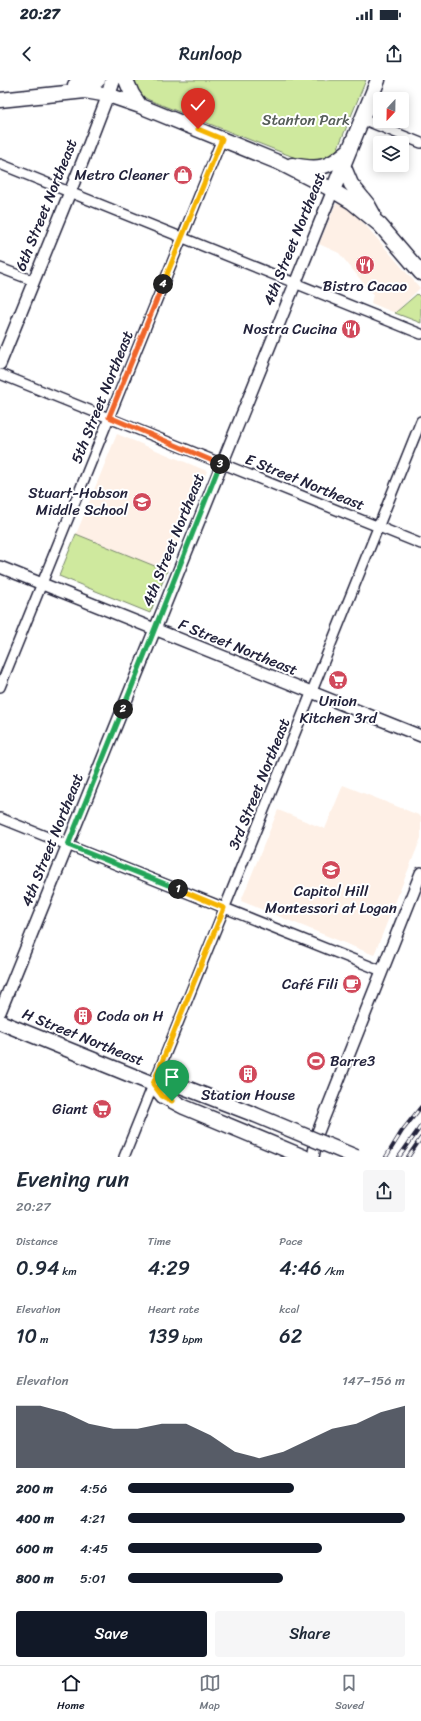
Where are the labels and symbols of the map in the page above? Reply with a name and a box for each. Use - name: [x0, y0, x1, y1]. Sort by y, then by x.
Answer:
- pin: [181, 88, 215, 129]
- north arrow: [373, 92, 409, 128]
- park label: Stanton Park: [262, 107, 350, 133]
- street label: 6th Street Northeast: [8, 135, 85, 275]
- place label: Metro Cleaner: [74, 162, 170, 188]
- shop icon: Metro Cleaner: [172, 164, 194, 186]
- street label: 4th Street Northeast: [255, 168, 333, 309]
- restaurant icon: Bistro Cacao: [354, 254, 376, 276]
- place label: Bistro Cacao: [323, 273, 408, 299]
- pin: 4: [153, 274, 173, 294]
- place label: Nostra Cucina: [243, 316, 337, 342]
- restaurant icon: Nostra Cucina: [340, 318, 362, 340]
- street label: 5th Street Northeast: [63, 326, 141, 467]
- street label: E Street Northeast: [241, 446, 369, 518]
- pin: 3: [210, 454, 230, 474]
- street label: 4th Street Northeast: [134, 469, 212, 610]
- place label: Stuart-Hobson Middle School: [28, 480, 129, 523]
- school or university icon: Stuart-Hobson Middle School: [131, 491, 153, 513]
- street label: F Street Northeast: [174, 611, 302, 683]
- supermarket icon: Union Kitchen 3rd: [327, 669, 349, 691]
- place label: Union Kitchen 3rd: [299, 688, 378, 731]
- pin: 2: [113, 699, 133, 719]
- street label: 3rd Street Northeast: [221, 714, 297, 854]
- street label: 4th Street Northeast: [13, 769, 91, 910]
- school or university icon: Capitol Hill Montessori at Logan: [320, 859, 342, 881]
- place label: Capitol Hill Montessori at Logan: [265, 878, 397, 921]
- pin: 1: [168, 879, 188, 899]
- place label: Café Fili: [282, 971, 339, 997]
- cafe icon: Café Fili: [341, 973, 363, 995]
- street label: H Street Northeast: [18, 1001, 148, 1073]
- place label: Coda on H: [97, 1003, 164, 1029]
- building icon: Coda on H: [72, 1005, 94, 1027]
- place label: Barre3: [330, 1048, 375, 1074]
- sports icon: Barre3: [305, 1050, 327, 1072]
- pin: [155, 1060, 189, 1101]
- building icon: Station House: [237, 1063, 259, 1085]
- place label: Station House: [201, 1082, 295, 1108]
- place label: Giant: [52, 1096, 88, 1122]
- supermarket icon: Giant: [91, 1098, 113, 1120]

